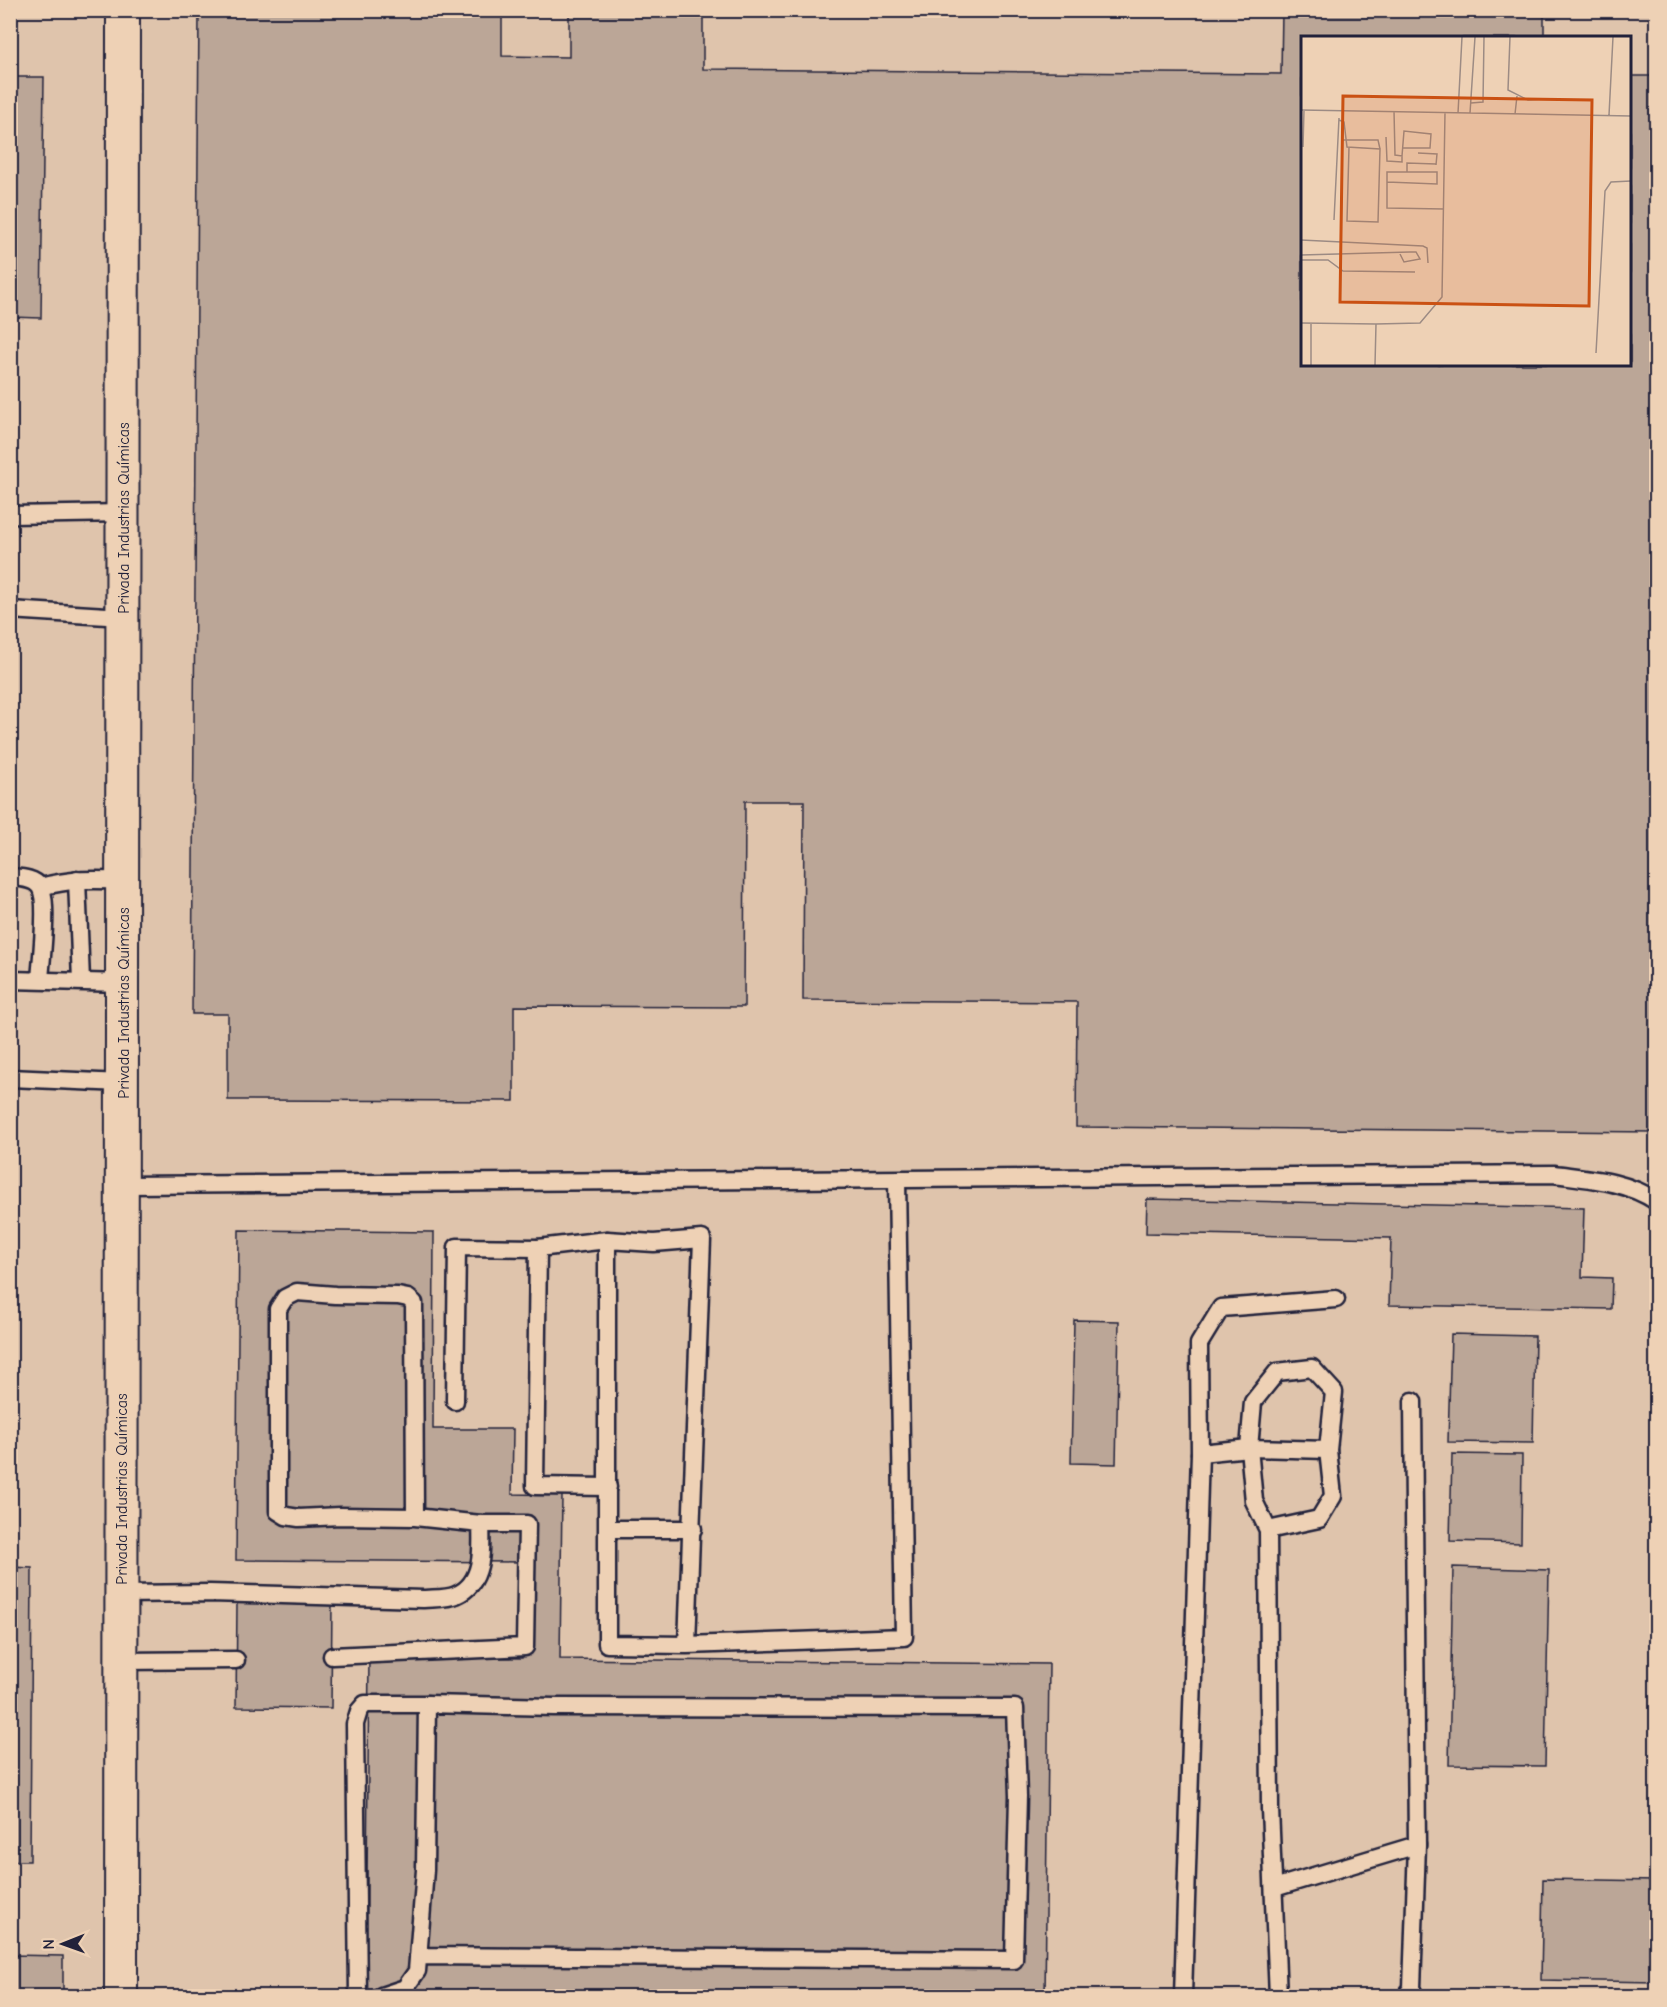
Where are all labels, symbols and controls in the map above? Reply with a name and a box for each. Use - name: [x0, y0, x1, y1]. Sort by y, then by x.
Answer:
- inset map: [1301, 36, 1631, 366]
- street label: Privada Industrias Químicas: [115, 422, 133, 614]
- street label: Privada Industrias Químicas: [115, 907, 133, 1099]
- street label: Privada Industrias Químicas: [113, 1393, 131, 1585]
- north arrow: [33, 1914, 93, 1974]
- text: N: [40, 1939, 58, 1950]

